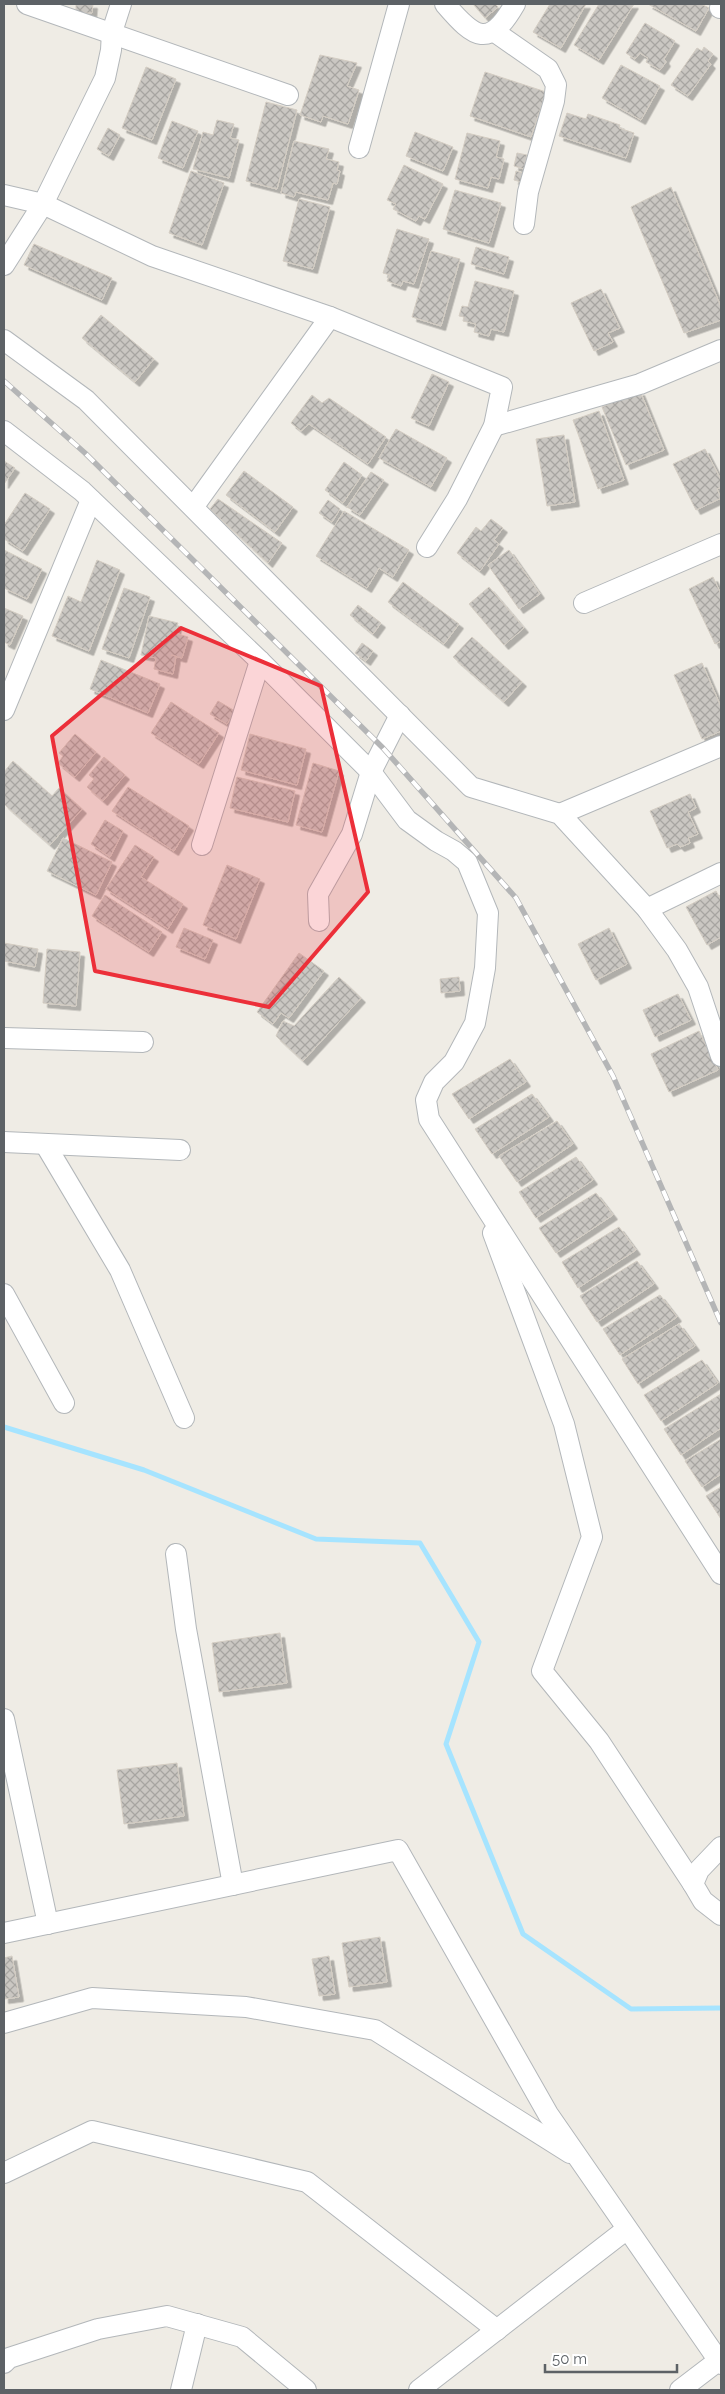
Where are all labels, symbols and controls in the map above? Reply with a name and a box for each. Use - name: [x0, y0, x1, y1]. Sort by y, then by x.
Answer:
- scale bar: [545, 2342, 678, 2374]
- text: 50 m: [552, 2350, 587, 2368]

